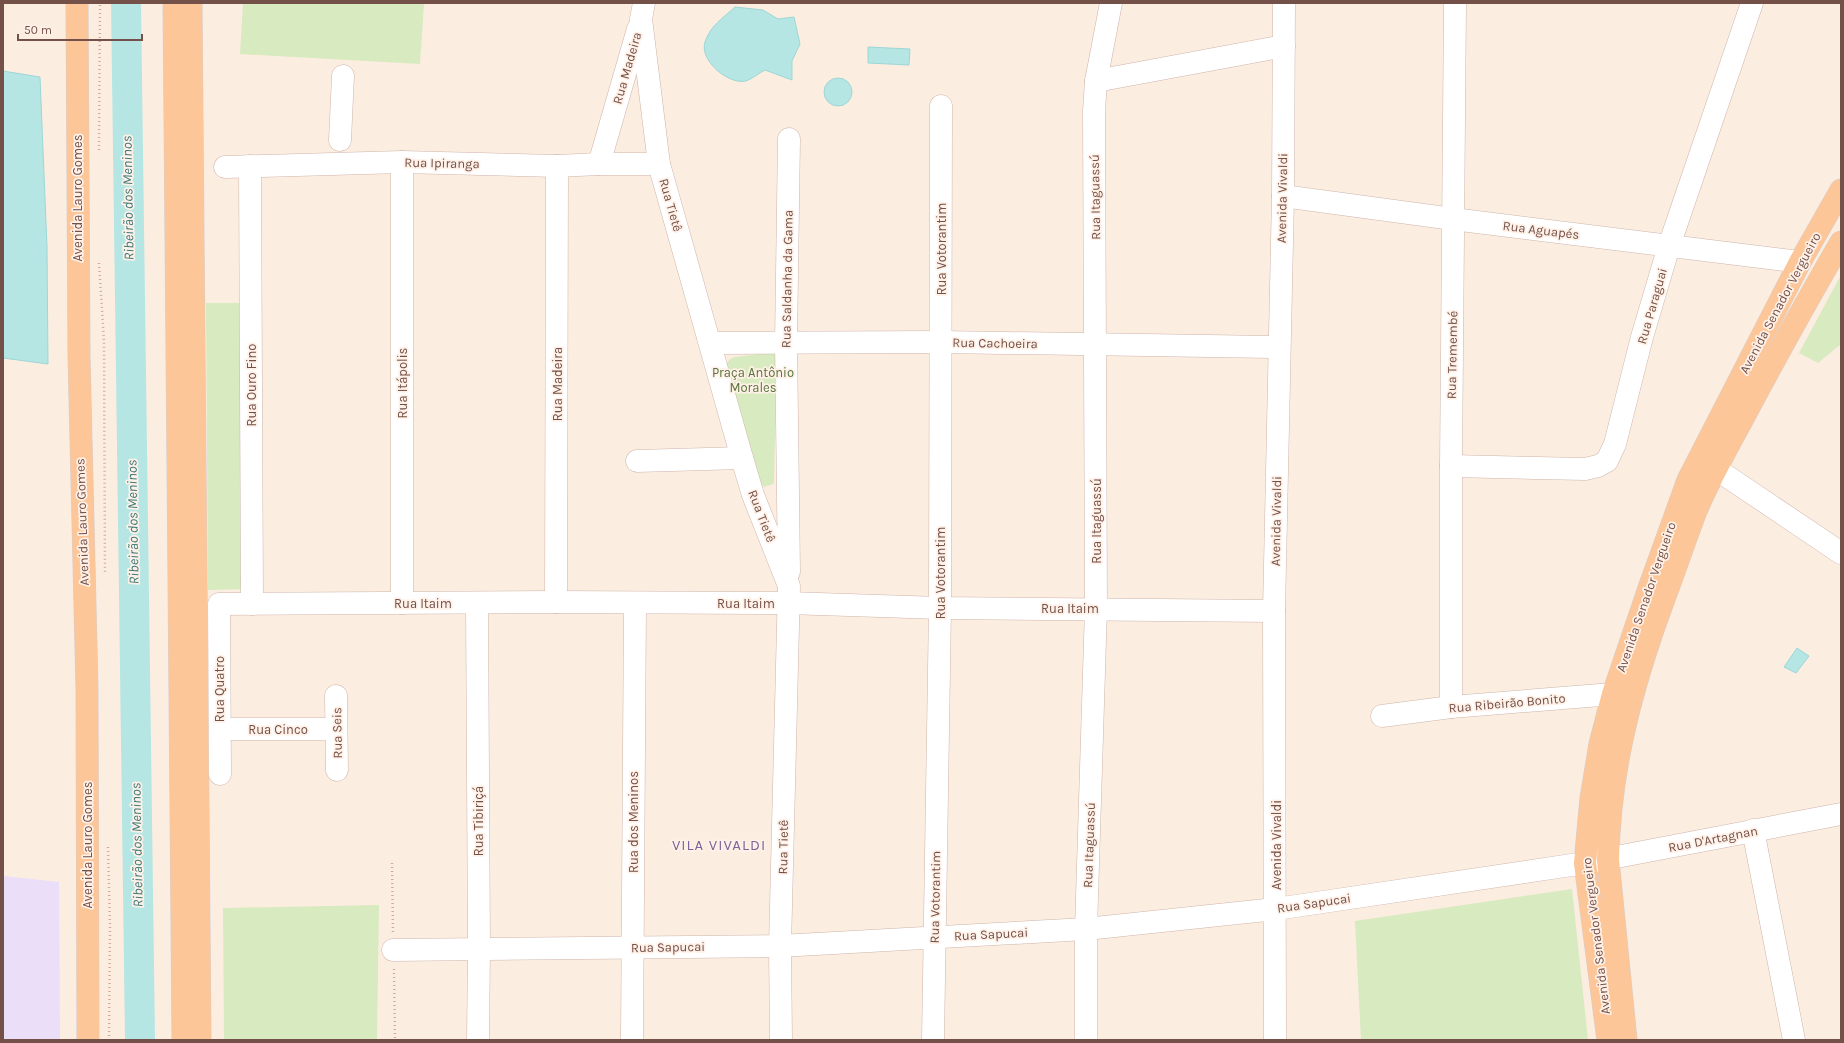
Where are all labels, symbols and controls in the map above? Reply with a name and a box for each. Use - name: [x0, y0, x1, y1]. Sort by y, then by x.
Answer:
- scale bar: [18, 16, 142, 42]
- text: 50 m: [24, 23, 52, 37]
- street label: Rua Madeira: [610, 30, 644, 106]
- street label: Avenida Lauro Gomes: [70, 134, 85, 262]
- water label: Ribeirão dos Meninos: [118, 135, 138, 260]
- street label: Avenida Vivaldi: [1274, 153, 1290, 243]
- street label: Rua Itaguassú: [1087, 154, 1103, 240]
- street label: Rua Ipiranga: [404, 155, 480, 171]
- street label: Rua Tietê: [656, 177, 686, 234]
- street label: Rua Votorantim: [934, 203, 949, 295]
- street label: Rua Saldanha da Gama: [778, 210, 796, 348]
- street label: Rua Aguapés: [1502, 218, 1580, 242]
- street label: Avenida Senador Vergueiro: [1736, 230, 1824, 376]
- street label: Rua Paraguai: [1634, 266, 1670, 346]
- street label: Rua Tremembé: [1444, 310, 1460, 399]
- street label: Rua Cachoeira: [952, 335, 1038, 351]
- street label: Rua Ouro Fino: [244, 344, 259, 426]
- street label: Rua Itápolis: [395, 347, 410, 418]
- street label: Rua Madeira: [550, 347, 565, 421]
- park label: Praça Antônio Morales: [712, 365, 794, 395]
- street label: Avenida Lauro Gomes: [72, 458, 92, 586]
- water label: Ribeirão dos Meninos: [123, 459, 143, 584]
- street label: Avenida Vivaldi: [1268, 476, 1284, 566]
- street label: Rua Itaguassú: [1089, 478, 1104, 564]
- street label: Rua Tietê: [745, 488, 779, 545]
- street label: Avenida Senador Vergueiro: [1613, 520, 1679, 674]
- street label: Rua Votorantim: [933, 527, 948, 619]
- street label: Rua Itaim: [394, 596, 452, 611]
- street label: Rua Itaim: [717, 596, 775, 611]
- street label: Rua Itaim: [1041, 601, 1099, 616]
- street label: Rua Quatro: [212, 656, 227, 722]
- street label: Rua Ribeirão Bonito: [1448, 690, 1566, 716]
- street label: Rua Seis: [329, 707, 345, 759]
- street label: Rua Cinco: [248, 722, 308, 737]
- street label: Rua dos Meninos: [626, 771, 641, 873]
- street label: Avenida Lauro Gomes: [80, 781, 95, 909]
- water label: Ribeirão dos Meninos: [127, 782, 147, 907]
- street label: Rua Tibiriçá: [471, 786, 486, 856]
- street label: Avenida Vivaldi: [1269, 800, 1284, 890]
- street label: Rua Itaguassú: [1080, 802, 1098, 888]
- street label: Rua Tietê: [775, 819, 791, 874]
- street label: Rua D'Artagnan: [1667, 823, 1759, 855]
- district label: VILA VIVALDI: [672, 836, 766, 854]
- street label: Rua Votorantim: [927, 851, 943, 943]
- street label: Avenida Senador Vergueiro: [1579, 857, 1613, 1015]
- street label: Rua Sapucai: [1276, 890, 1352, 916]
- street label: Rua Sapucai: [954, 925, 1028, 943]
- street label: Rua Sapucai: [631, 939, 705, 955]

